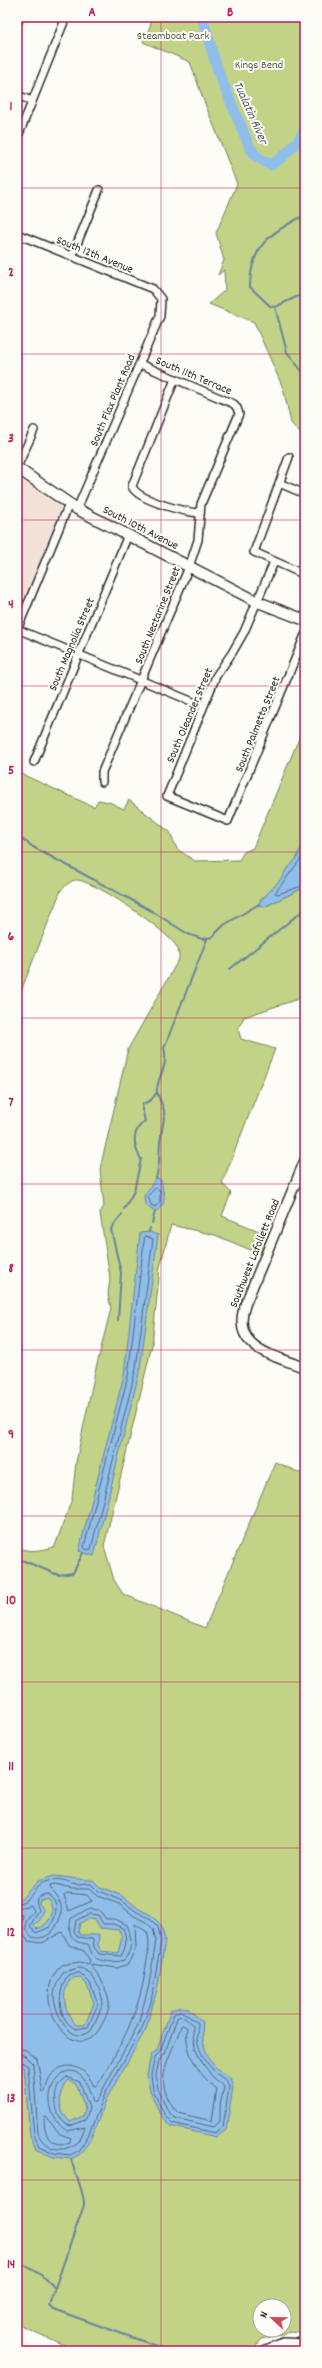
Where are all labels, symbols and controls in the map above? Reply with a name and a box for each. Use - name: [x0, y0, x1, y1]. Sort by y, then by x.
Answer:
- text: A: [88, 4, 96, 23]
- text: B: [227, 4, 233, 23]
- park label: Steamboat Park: [137, 28, 209, 45]
- park label: Kings Bend: [235, 57, 283, 74]
- water label: Tualatin River: [227, 79, 273, 149]
- text: 1: [10, 98, 13, 117]
- street label: South 12th Avenue: [53, 232, 136, 279]
- text: 2: [8, 264, 14, 283]
- street label: South Flax Plant Road: [86, 352, 140, 449]
- street label: South 11th Terrace: [153, 353, 234, 400]
- text: 3: [8, 430, 14, 449]
- street label: South 10th Avenue: [99, 502, 181, 555]
- street label: South Nectarine Street: [131, 564, 186, 667]
- street label: South Magnolia Street: [45, 595, 100, 694]
- text: 4: [8, 596, 14, 615]
- street label: South Oleander Street: [163, 665, 218, 766]
- street label: South Palmetto Street: [231, 674, 286, 775]
- text: 5: [8, 762, 14, 781]
- text: 6: [8, 928, 15, 947]
- text: 7: [9, 1094, 14, 1113]
- street label: Southwest Lafollett Road: [226, 1197, 285, 1311]
- text: 8: [8, 1260, 14, 1279]
- text: 9: [8, 1426, 14, 1445]
- text: 10: [6, 1592, 16, 1611]
- text: 11: [8, 1758, 14, 1777]
- text: 12: [7, 1924, 16, 1943]
- text: 13: [7, 2090, 16, 2109]
- text: 14: [7, 2256, 15, 2275]
- north arrow: [252, 2298, 292, 2338]
- text: N: [256, 2309, 273, 2321]

